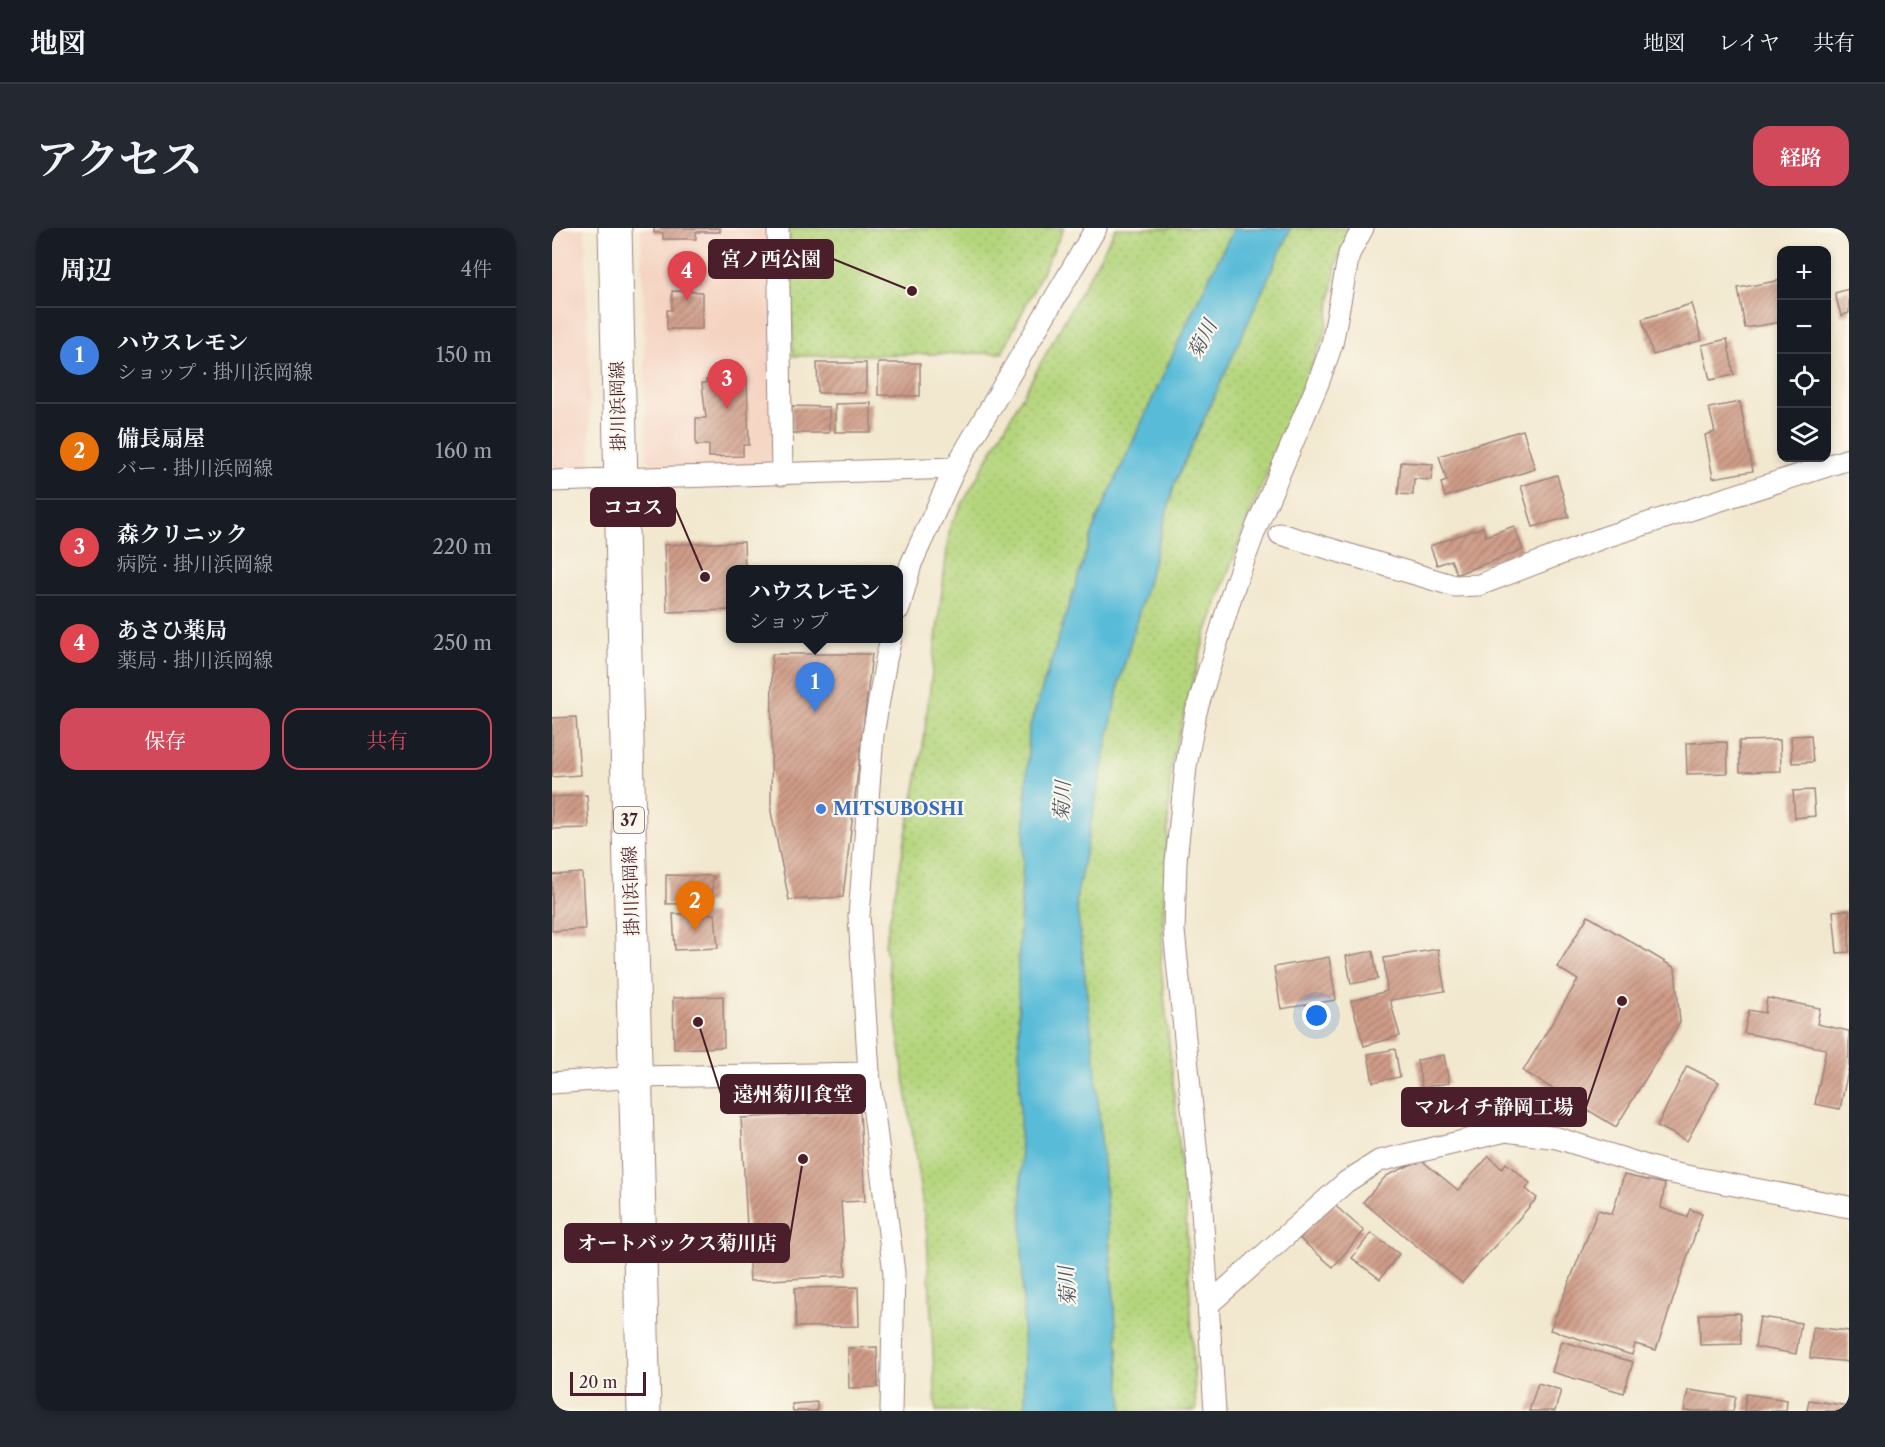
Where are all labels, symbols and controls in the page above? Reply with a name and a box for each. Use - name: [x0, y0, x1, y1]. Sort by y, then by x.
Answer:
- text: 地図: [30, 26, 86, 60]
- text: 地図: [1643, 30, 1685, 55]
- text: レイヤ: [1718, 30, 1780, 55]
- text: 共有: [1813, 30, 1855, 55]
- button: 経路: [1753, 126, 1849, 186]
- text: アクセス: [36, 133, 203, 185]
- callout: 宮ノ西公園: [709, 240, 833, 278]
- map controls: [1777, 246, 1831, 462]
- button: +: [1777, 246, 1831, 300]
- text: 宮ノ西公園: [721, 247, 821, 271]
- pin: 4: [668, 251, 706, 301]
- text: 周辺: [60, 254, 112, 286]
- text: 4件: [460, 257, 492, 281]
- button: −: [1777, 300, 1831, 354]
- water label: 菊川: [1182, 314, 1223, 362]
- text: ハウスレモン: [117, 329, 248, 356]
- text: 1: [75, 343, 84, 367]
- text: 150 m: [436, 343, 492, 367]
- button: locate: [1777, 354, 1831, 408]
- text: ショップ · 掛川浜岡線: [117, 360, 313, 384]
- pin: 3: [708, 360, 747, 409]
- street label: 掛川浜岡線: [606, 361, 630, 451]
- button: layers: [1777, 408, 1831, 462]
- text: 備長扇屋: [117, 425, 205, 452]
- text: 2: [74, 439, 85, 463]
- text: 160 m: [435, 439, 492, 463]
- text: バー · 掛川浜岡線: [117, 456, 273, 480]
- callout: ココス: [591, 488, 675, 526]
- text: ココス: [603, 495, 663, 519]
- text: 森クリニック: [117, 521, 248, 548]
- text: 3: [74, 535, 85, 559]
- text: 220 m: [432, 535, 492, 559]
- text: 病院 · 掛川浜岡線: [117, 552, 273, 576]
- popup: [726, 565, 903, 643]
- text: ハウスレモン: [749, 578, 880, 605]
- text: ショップ: [749, 609, 828, 633]
- text: あさひ薬局: [117, 617, 227, 644]
- text: 4: [74, 631, 85, 655]
- text: 250 m: [433, 631, 492, 655]
- text: 薬局 · 掛川浜岡線: [117, 648, 273, 672]
- pin: 1: [796, 662, 834, 712]
- button: 保存: [60, 708, 270, 770]
- button: 共有: [282, 708, 492, 770]
- water label: 菊川: [1049, 778, 1075, 822]
- place label: MITSUBOSHI: [833, 798, 964, 820]
- marker: MITSUBOSHI: [814, 802, 828, 816]
- road number: 37: [614, 807, 644, 833]
- street label: 掛川浜岡線: [618, 846, 644, 936]
- pin: 2: [676, 882, 714, 931]
- your location: [1302, 1001, 1331, 1030]
- callout: 遠州菊川食堂: [721, 1075, 865, 1113]
- text: 遠州菊川食堂: [733, 1082, 853, 1106]
- callout: マルイチ静岡工場: [1402, 1088, 1586, 1126]
- text: マルイチ静岡工場: [1415, 1095, 1574, 1119]
- callout: オートバックス菊川店: [565, 1224, 789, 1262]
- text: オートバックス菊川店: [577, 1231, 777, 1255]
- water label: 菊川: [1053, 1263, 1080, 1307]
- scale bar: [570, 1369, 646, 1396]
- text: 20 m: [579, 1372, 618, 1392]

